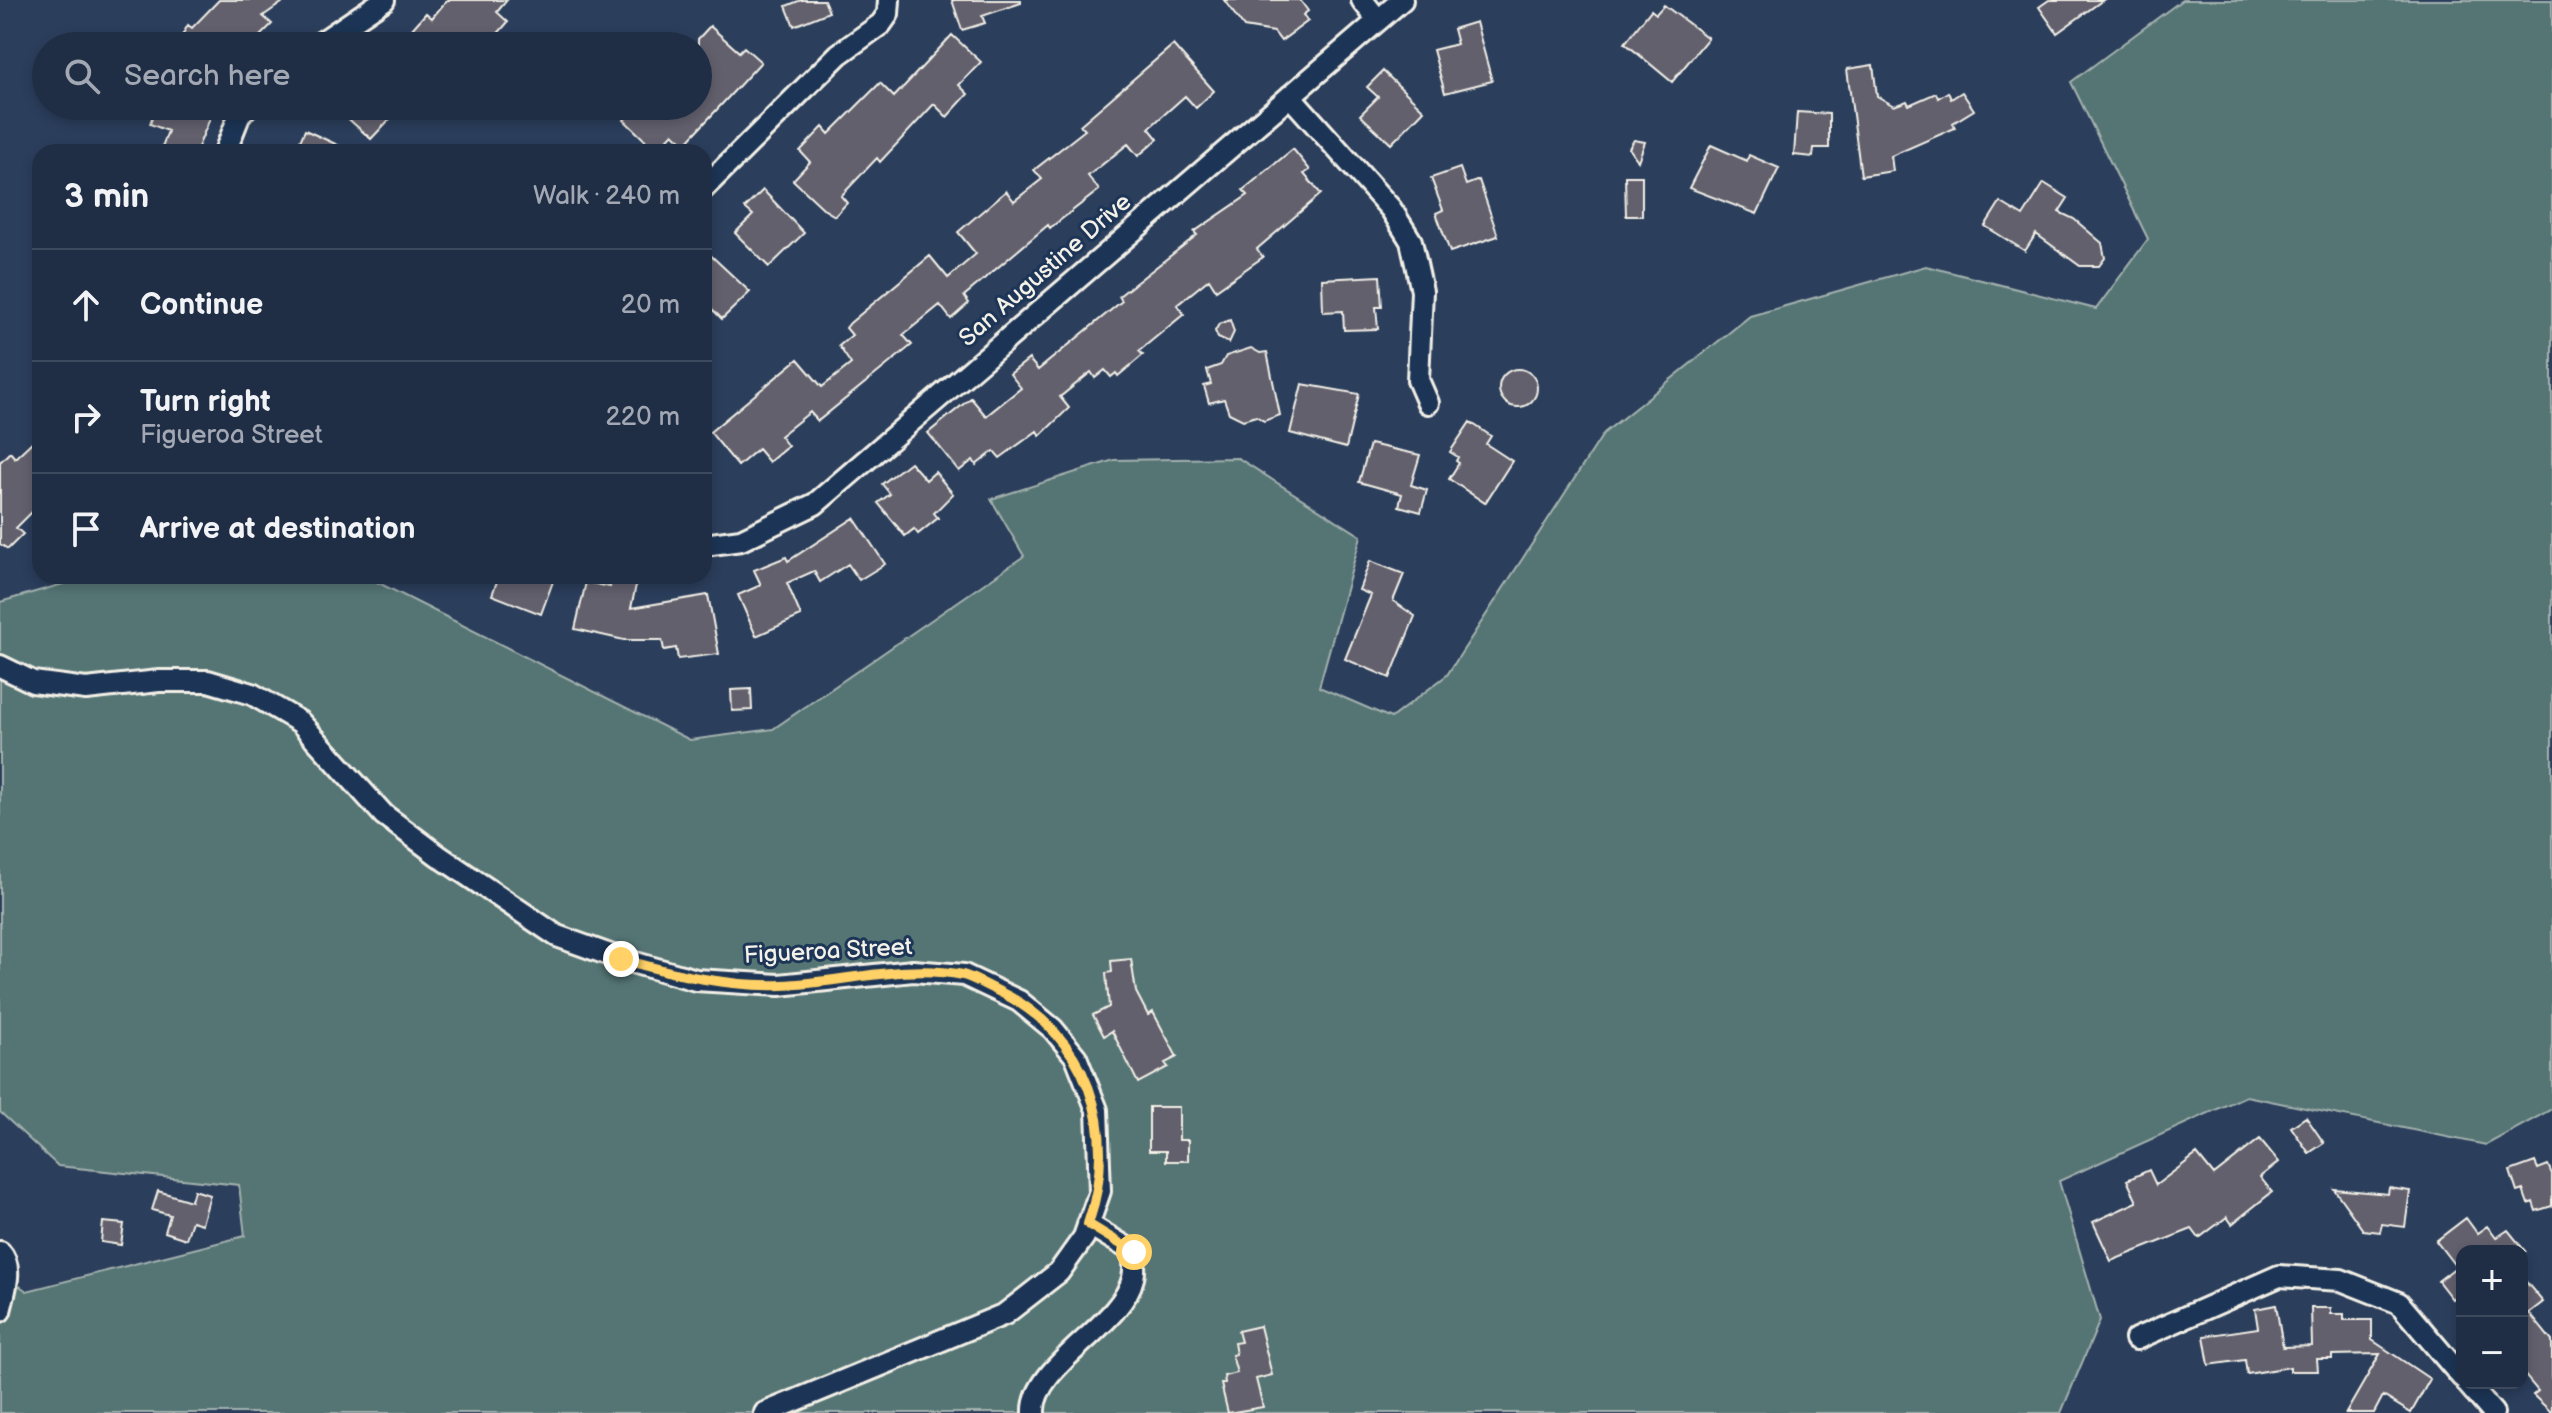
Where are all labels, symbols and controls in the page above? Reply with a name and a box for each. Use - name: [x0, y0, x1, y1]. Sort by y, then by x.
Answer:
- search box: [32, 32, 712, 120]
- icon: search: [60, 54, 104, 98]
- text: Search here: [124, 58, 290, 94]
- text: 3 min: [64, 176, 149, 217]
- text: Walk · 240 m: [533, 181, 680, 212]
- street label: San Augustine Drive: [953, 187, 1137, 353]
- icon: ahead: [64, 283, 108, 327]
- text: Continue: [140, 287, 263, 323]
- text: 20 m: [621, 290, 680, 321]
- text: Turn right: [140, 384, 271, 420]
- icon: right: [64, 395, 108, 439]
- text: 220 m: [606, 402, 680, 433]
- text: Figueroa Street: [140, 420, 323, 451]
- icon: arrive: [64, 507, 108, 551]
- text: Arrive at destination: [140, 511, 416, 547]
- street label: Figueroa Street: [743, 932, 914, 970]
- route end: [603, 941, 639, 977]
- route start: [1116, 1234, 1152, 1270]
- map controls: [2456, 1245, 2528, 1389]
- button: +: [2456, 1245, 2528, 1317]
- button: −: [2456, 1317, 2528, 1389]

